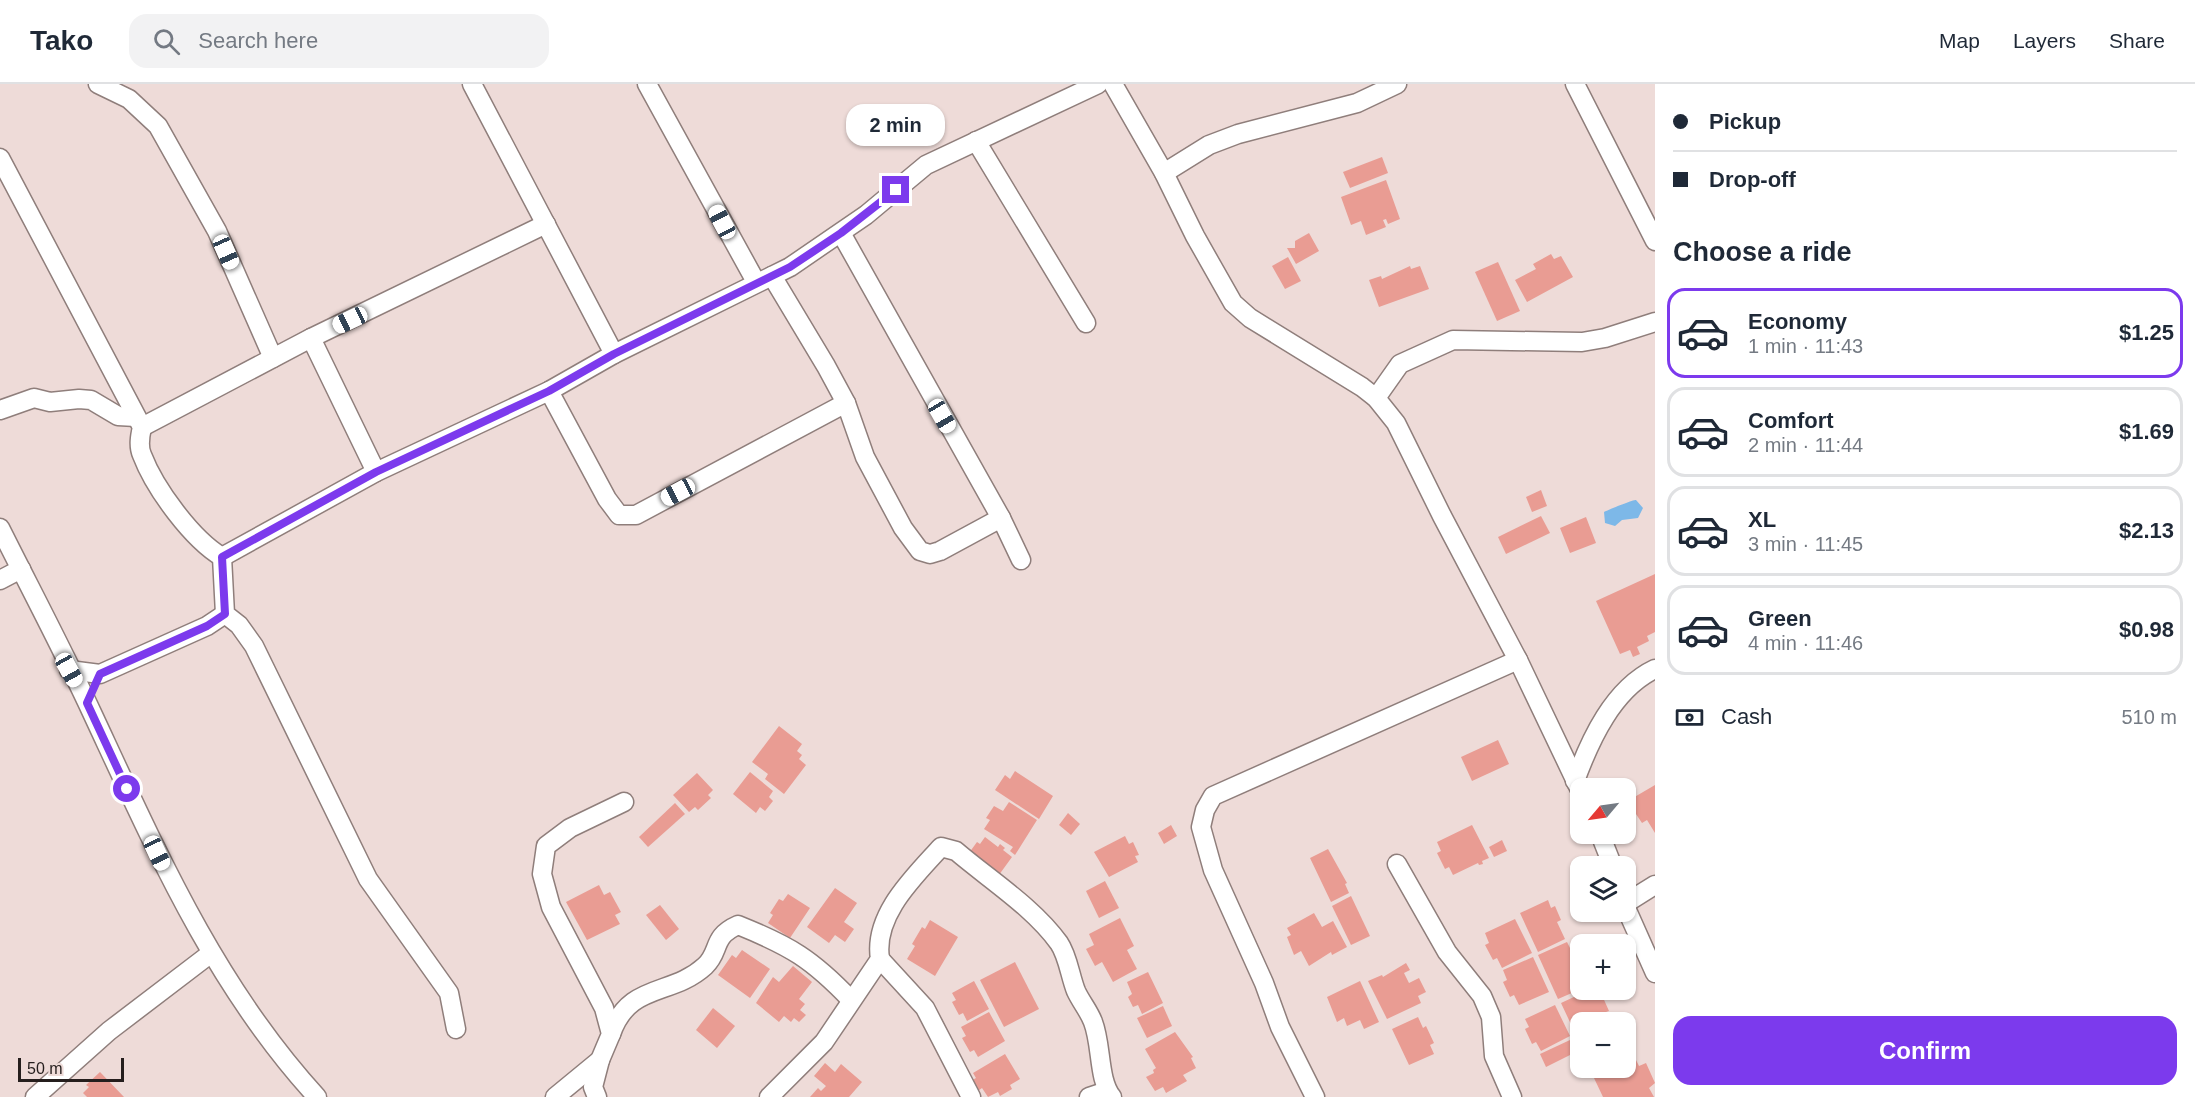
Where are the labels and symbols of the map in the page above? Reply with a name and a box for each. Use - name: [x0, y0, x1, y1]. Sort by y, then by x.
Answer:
- callout: 2 min: [846, 103, 946, 145]
- route end: [882, 176, 909, 203]
- car: [706, 202, 738, 242]
- car: [210, 232, 242, 272]
- car: [330, 304, 370, 336]
- car: [925, 396, 959, 436]
- car: [658, 476, 698, 508]
- car: [52, 650, 86, 690]
- route start: [113, 775, 140, 802]
- north arrow: [1570, 778, 1636, 844]
- car: [141, 833, 173, 873]
- scale bar: [18, 1055, 124, 1082]

